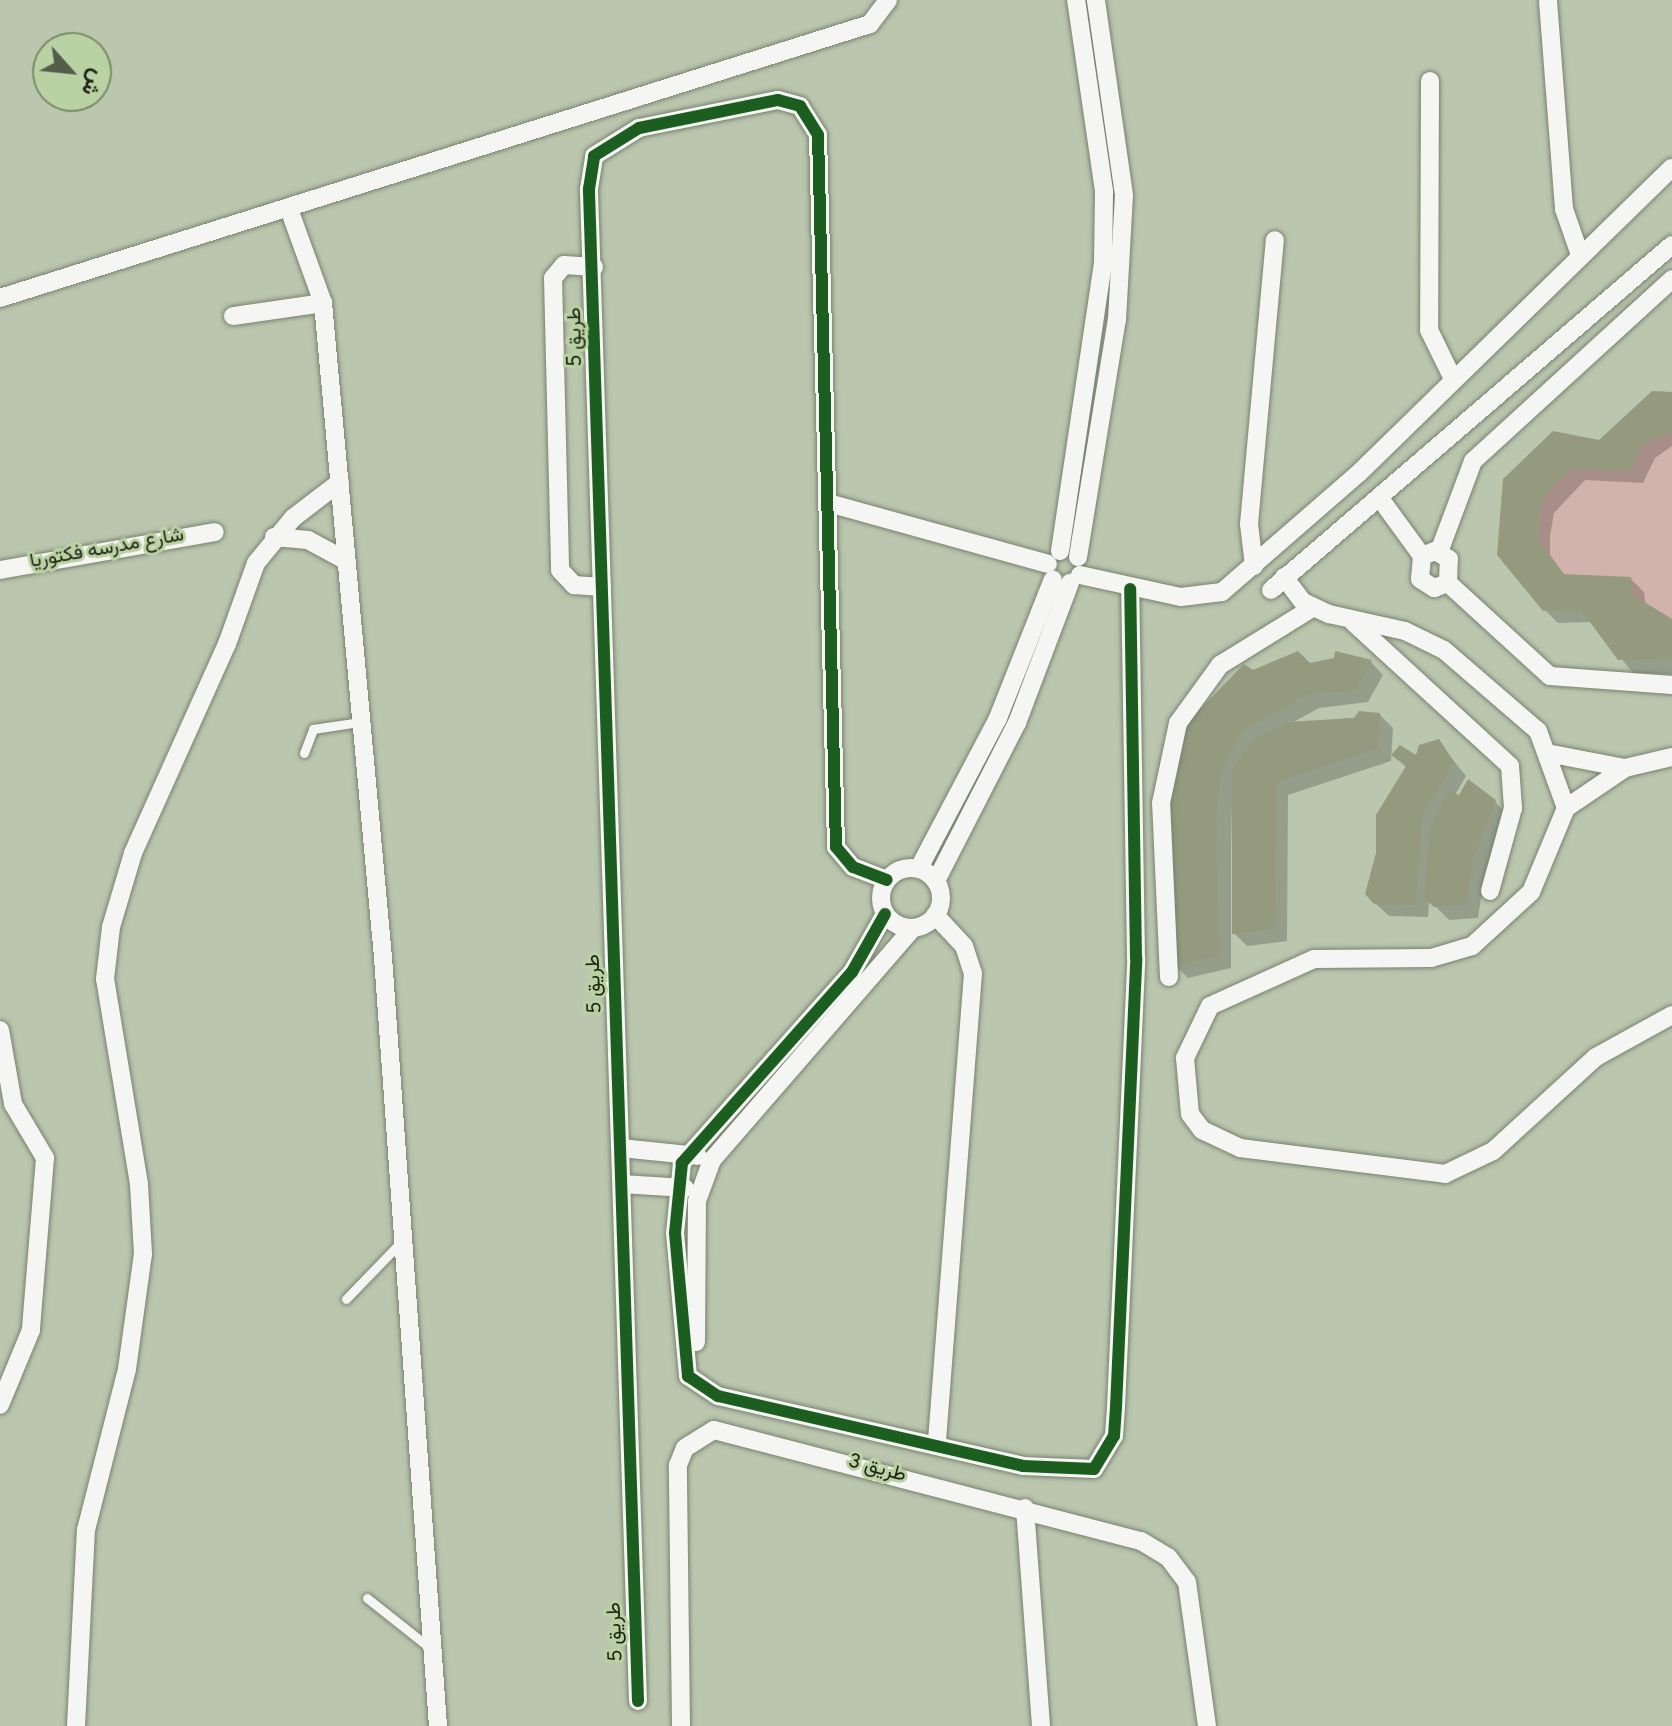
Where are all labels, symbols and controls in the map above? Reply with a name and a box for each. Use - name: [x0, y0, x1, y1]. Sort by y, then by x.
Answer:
- north arrow: [32, 32, 112, 112]
- text: ش: [74, 64, 110, 100]
- street label: طريق 5: [563, 307, 589, 367]
- street label: شارع مدرسه فكتوريا: [28, 524, 186, 574]
- street label: طريق 5: [582, 954, 608, 1014]
- street label: طريق 3: [845, 1450, 909, 1488]
- street label: طريق 5: [603, 1602, 629, 1662]

